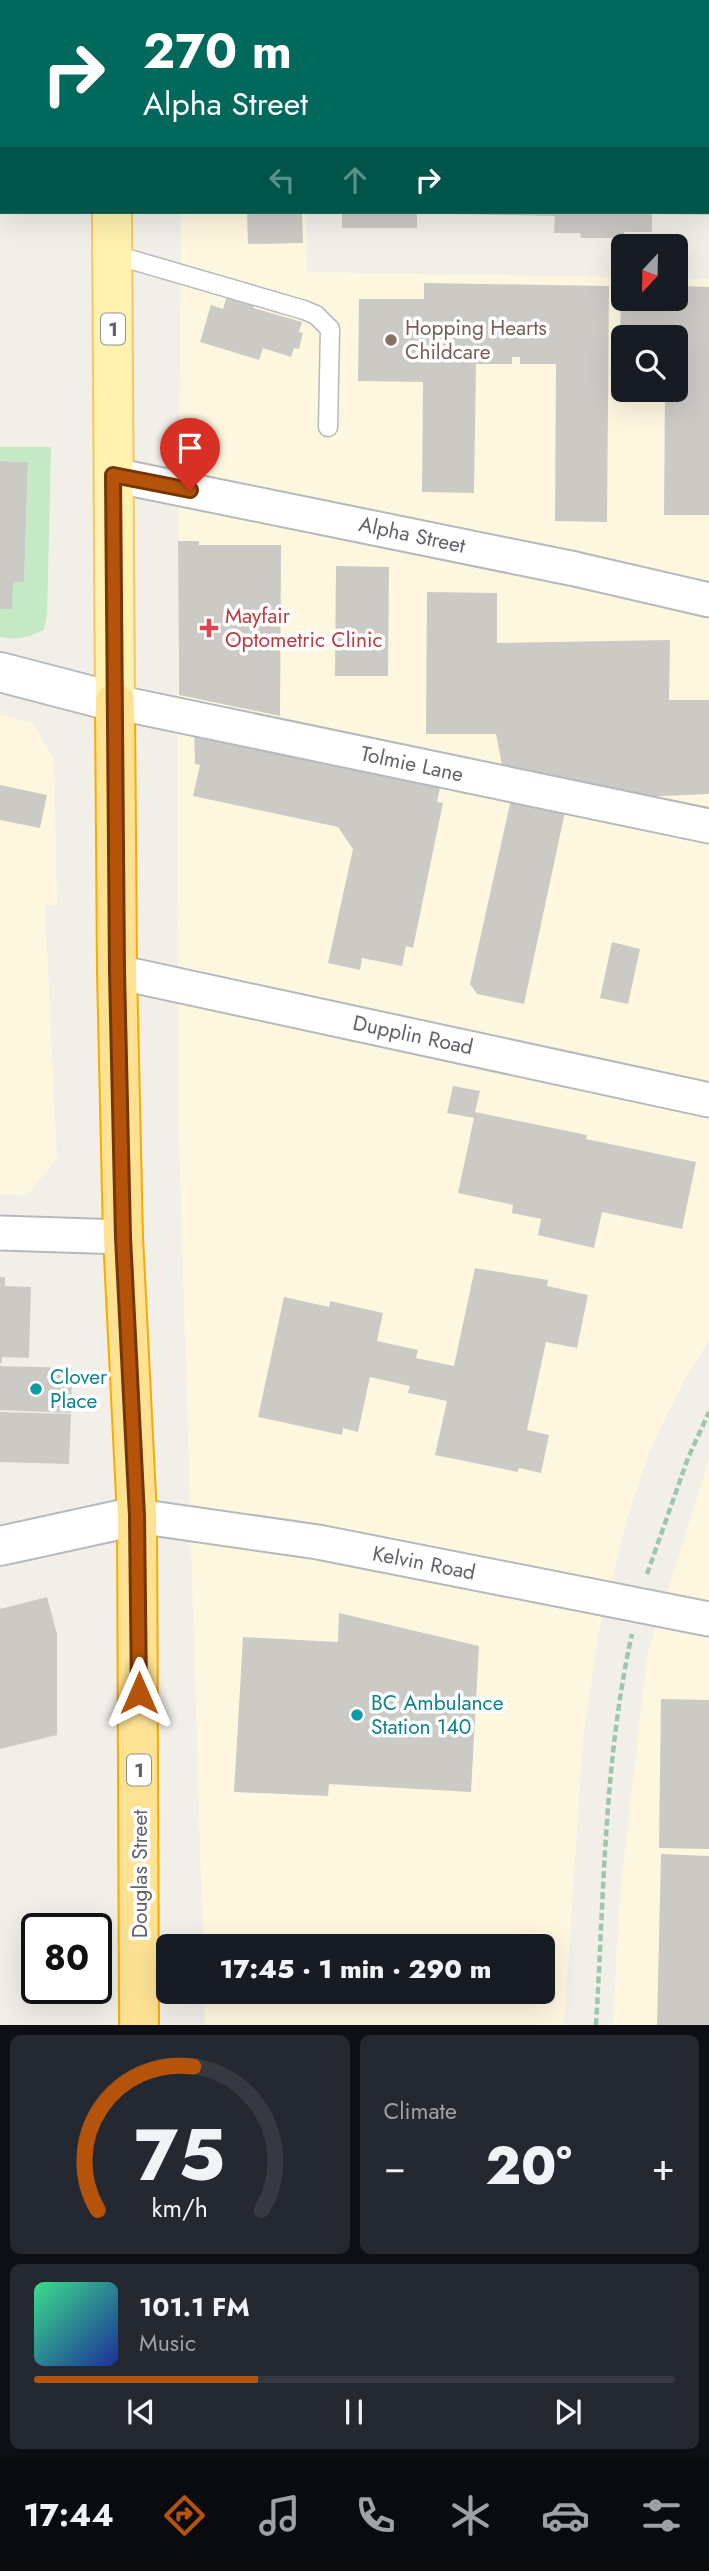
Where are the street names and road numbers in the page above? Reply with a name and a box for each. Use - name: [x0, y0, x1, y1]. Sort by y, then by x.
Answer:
- road number: 1: [101, 314, 125, 344]
- street label: Alpha Street: [356, 509, 468, 561]
- street label: Tolmie Lane: [358, 738, 466, 790]
- street label: Dupplin Road: [350, 1008, 476, 1062]
- street label: Kelvin Road: [370, 1538, 478, 1588]
- road number: 1: [127, 1754, 151, 1786]
- street label: Douglas Street: [125, 1810, 155, 1938]

